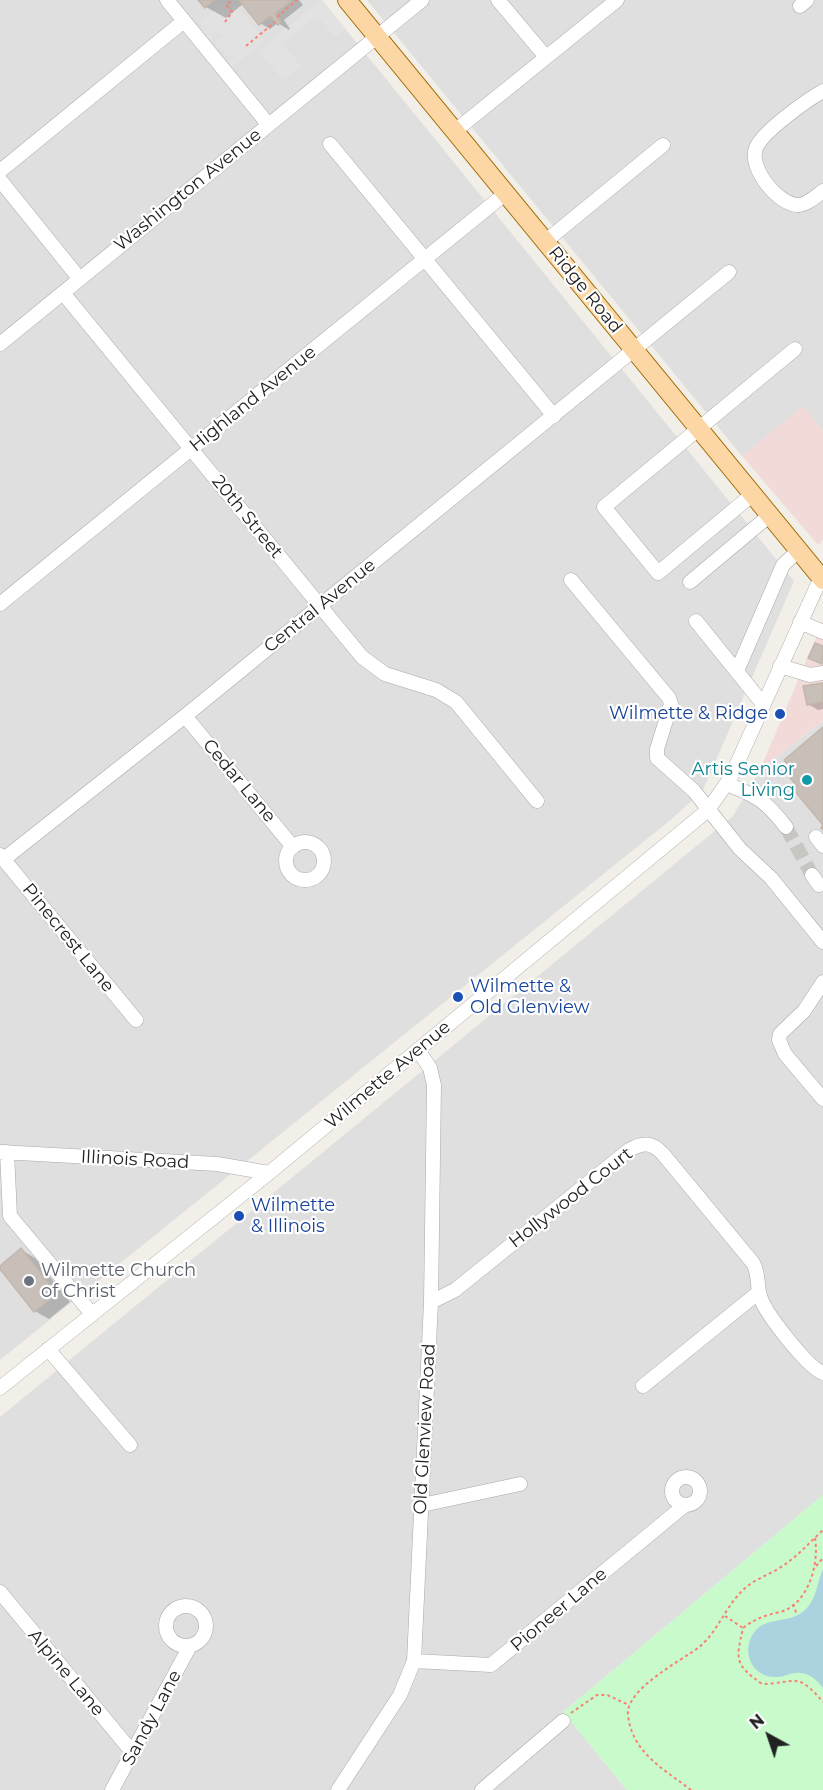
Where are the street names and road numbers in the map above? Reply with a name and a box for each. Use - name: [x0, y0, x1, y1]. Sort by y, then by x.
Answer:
- street label: Washington Avenue: [110, 124, 266, 256]
- street label: Ridge Road: [544, 242, 626, 338]
- street label: Highland Avenue: [185, 341, 321, 457]
- street label: 20th Street: [207, 471, 287, 563]
- street label: Central Avenue: [260, 554, 380, 658]
- street label: Cedar Lane: [198, 735, 280, 827]
- street label: Pinecrest Lane: [17, 879, 119, 997]
- street label: Wilmette Avenue: [321, 1016, 455, 1134]
- street label: Hollywood Court: [505, 1143, 637, 1253]
- street label: Illinois Road: [80, 1146, 190, 1174]
- street label: Old Glenview Road: [410, 1343, 440, 1515]
- street label: Pioneer Lane: [506, 1563, 612, 1657]
- street label: Alpine Lane: [23, 1625, 109, 1721]
- street label: Sandy Lane: [118, 1667, 186, 1769]

